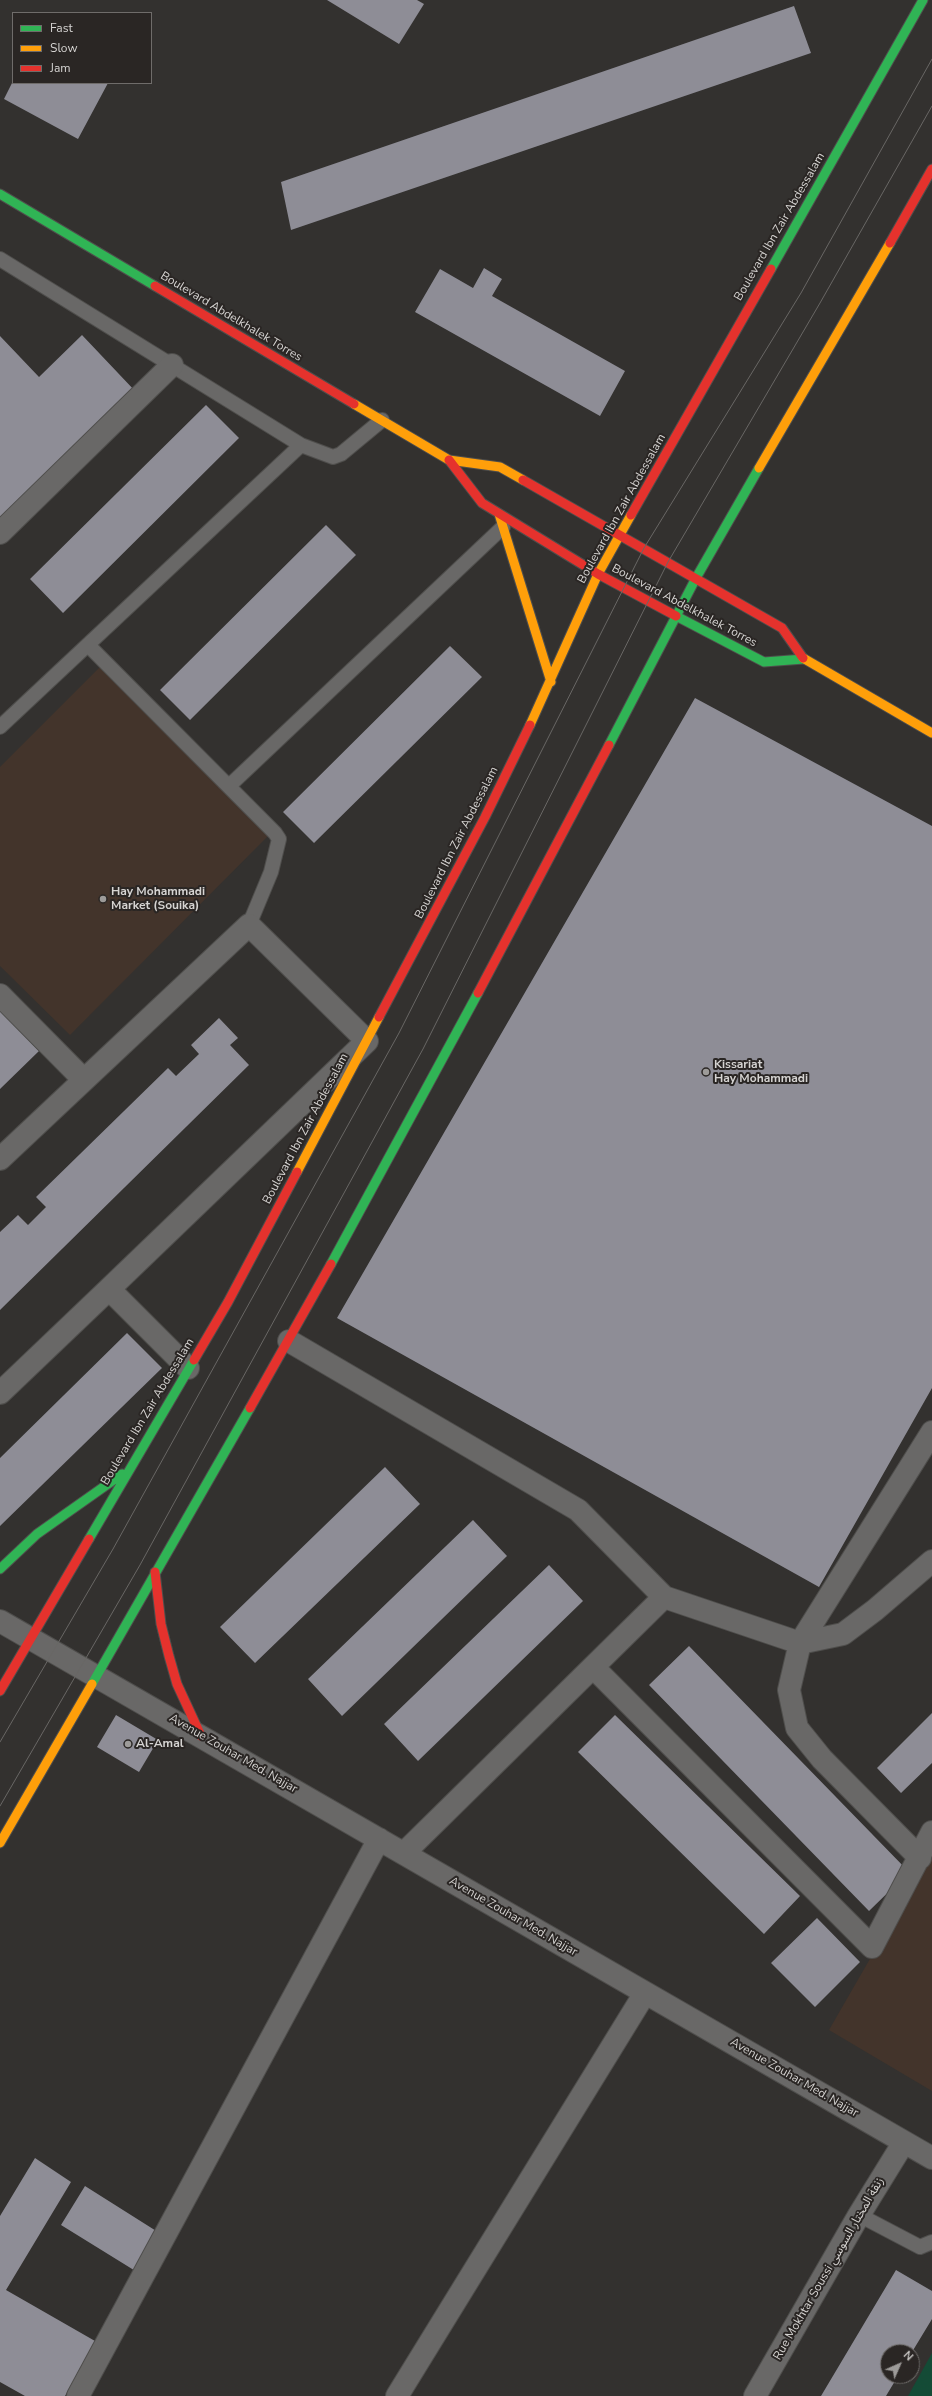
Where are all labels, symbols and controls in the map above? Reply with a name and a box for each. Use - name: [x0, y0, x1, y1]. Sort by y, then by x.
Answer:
- legend: [12, 12, 152, 84]
- text: Fast: [50, 20, 73, 36]
- text: Slow: [50, 40, 78, 56]
- text: Jam: [50, 60, 71, 76]
- street label: Boulevard Ibn Zair Abdessalam: [732, 150, 828, 304]
- street label: Boulevard Abdelkhalek Torres: [158, 269, 304, 365]
- street label: Boulevard Ibn Zair Abdessalam: [575, 432, 669, 586]
- street label: Boulevard Abdelkhalek Torres: [609, 561, 759, 651]
- street label: Boulevard Ibn Zair Abdessalam: [412, 765, 502, 921]
- place label: Hay Mohammadi Market (Souika): [111, 885, 205, 913]
- marker: Hay Mohammadi Market (Souika): [98, 894, 108, 904]
- street label: Boulevard Ibn Zair Abdessalam: [260, 1051, 352, 1207]
- place label: Kissariat Hay Mohammadi: [714, 1058, 808, 1086]
- marker: Kissariat Hay Mohammadi: [701, 1067, 711, 1077]
- street label: Boulevard Ibn Zair Abdessalam: [98, 1336, 198, 1488]
- street label: Avenue Zouhar Med. Najjar: [166, 1711, 300, 1797]
- place label: Al-Amal: [136, 1737, 184, 1751]
- marker: Al-Amal: [123, 1739, 133, 1749]
- street label: Avenue Zouhar Med. Najjar: [446, 1874, 580, 1960]
- street label: Avenue Zouhar Med. Najjar: [727, 2035, 861, 2121]
- street label: Rue Mokhtar Soussi زنقة المختار السوسي: [771, 2175, 887, 2363]
- north arrow: [880, 2344, 920, 2384]
- text: N: [900, 2348, 916, 2364]

